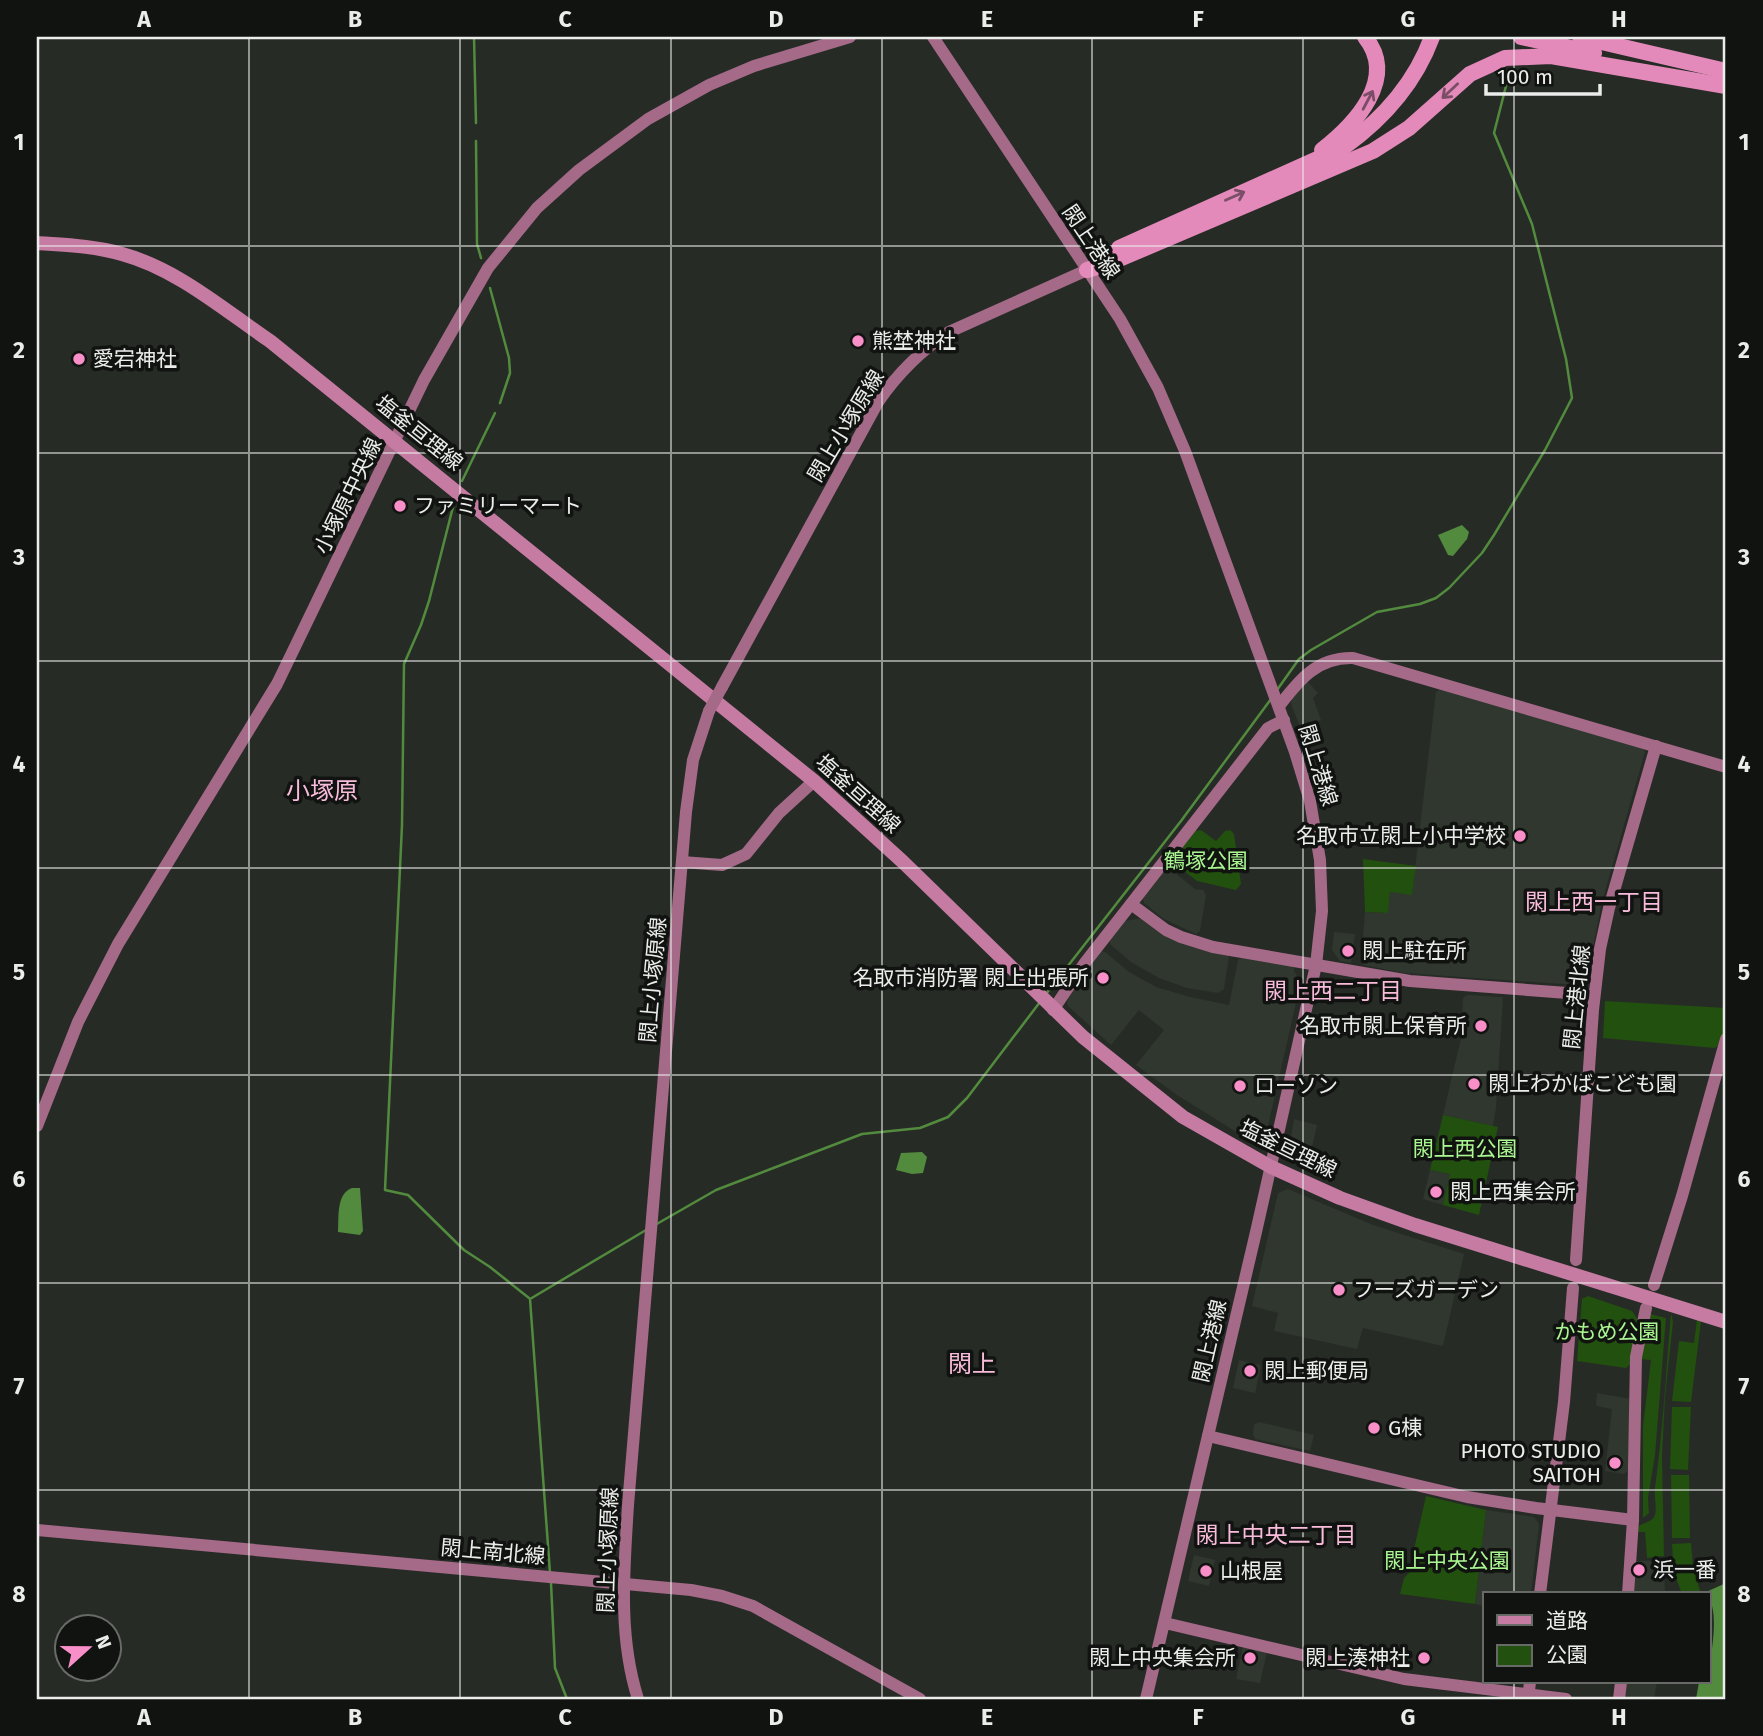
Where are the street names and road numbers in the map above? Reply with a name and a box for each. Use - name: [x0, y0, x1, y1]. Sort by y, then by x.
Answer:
- street label: 閖上港線: [1057, 200, 1125, 284]
- street label: 閖上小塚原線: [802, 365, 890, 487]
- street label: 塩釜亘理線: [370, 390, 468, 476]
- street label: 小塚原中央線: [309, 434, 387, 558]
- street label: 閖上港線: [1293, 721, 1343, 809]
- street label: 塩釜亘理線: [810, 749, 906, 839]
- street label: 閖上小塚原線: [635, 916, 671, 1044]
- street label: 閖上港北線: [1559, 943, 1595, 1051]
- street label: 塩釜亘理線: [1235, 1114, 1341, 1184]
- street label: 閖上港線: [1188, 1297, 1232, 1385]
- street label: 閖上小塚原線: [593, 1487, 623, 1613]
- street label: 閖上南北線: [440, 1534, 546, 1570]

